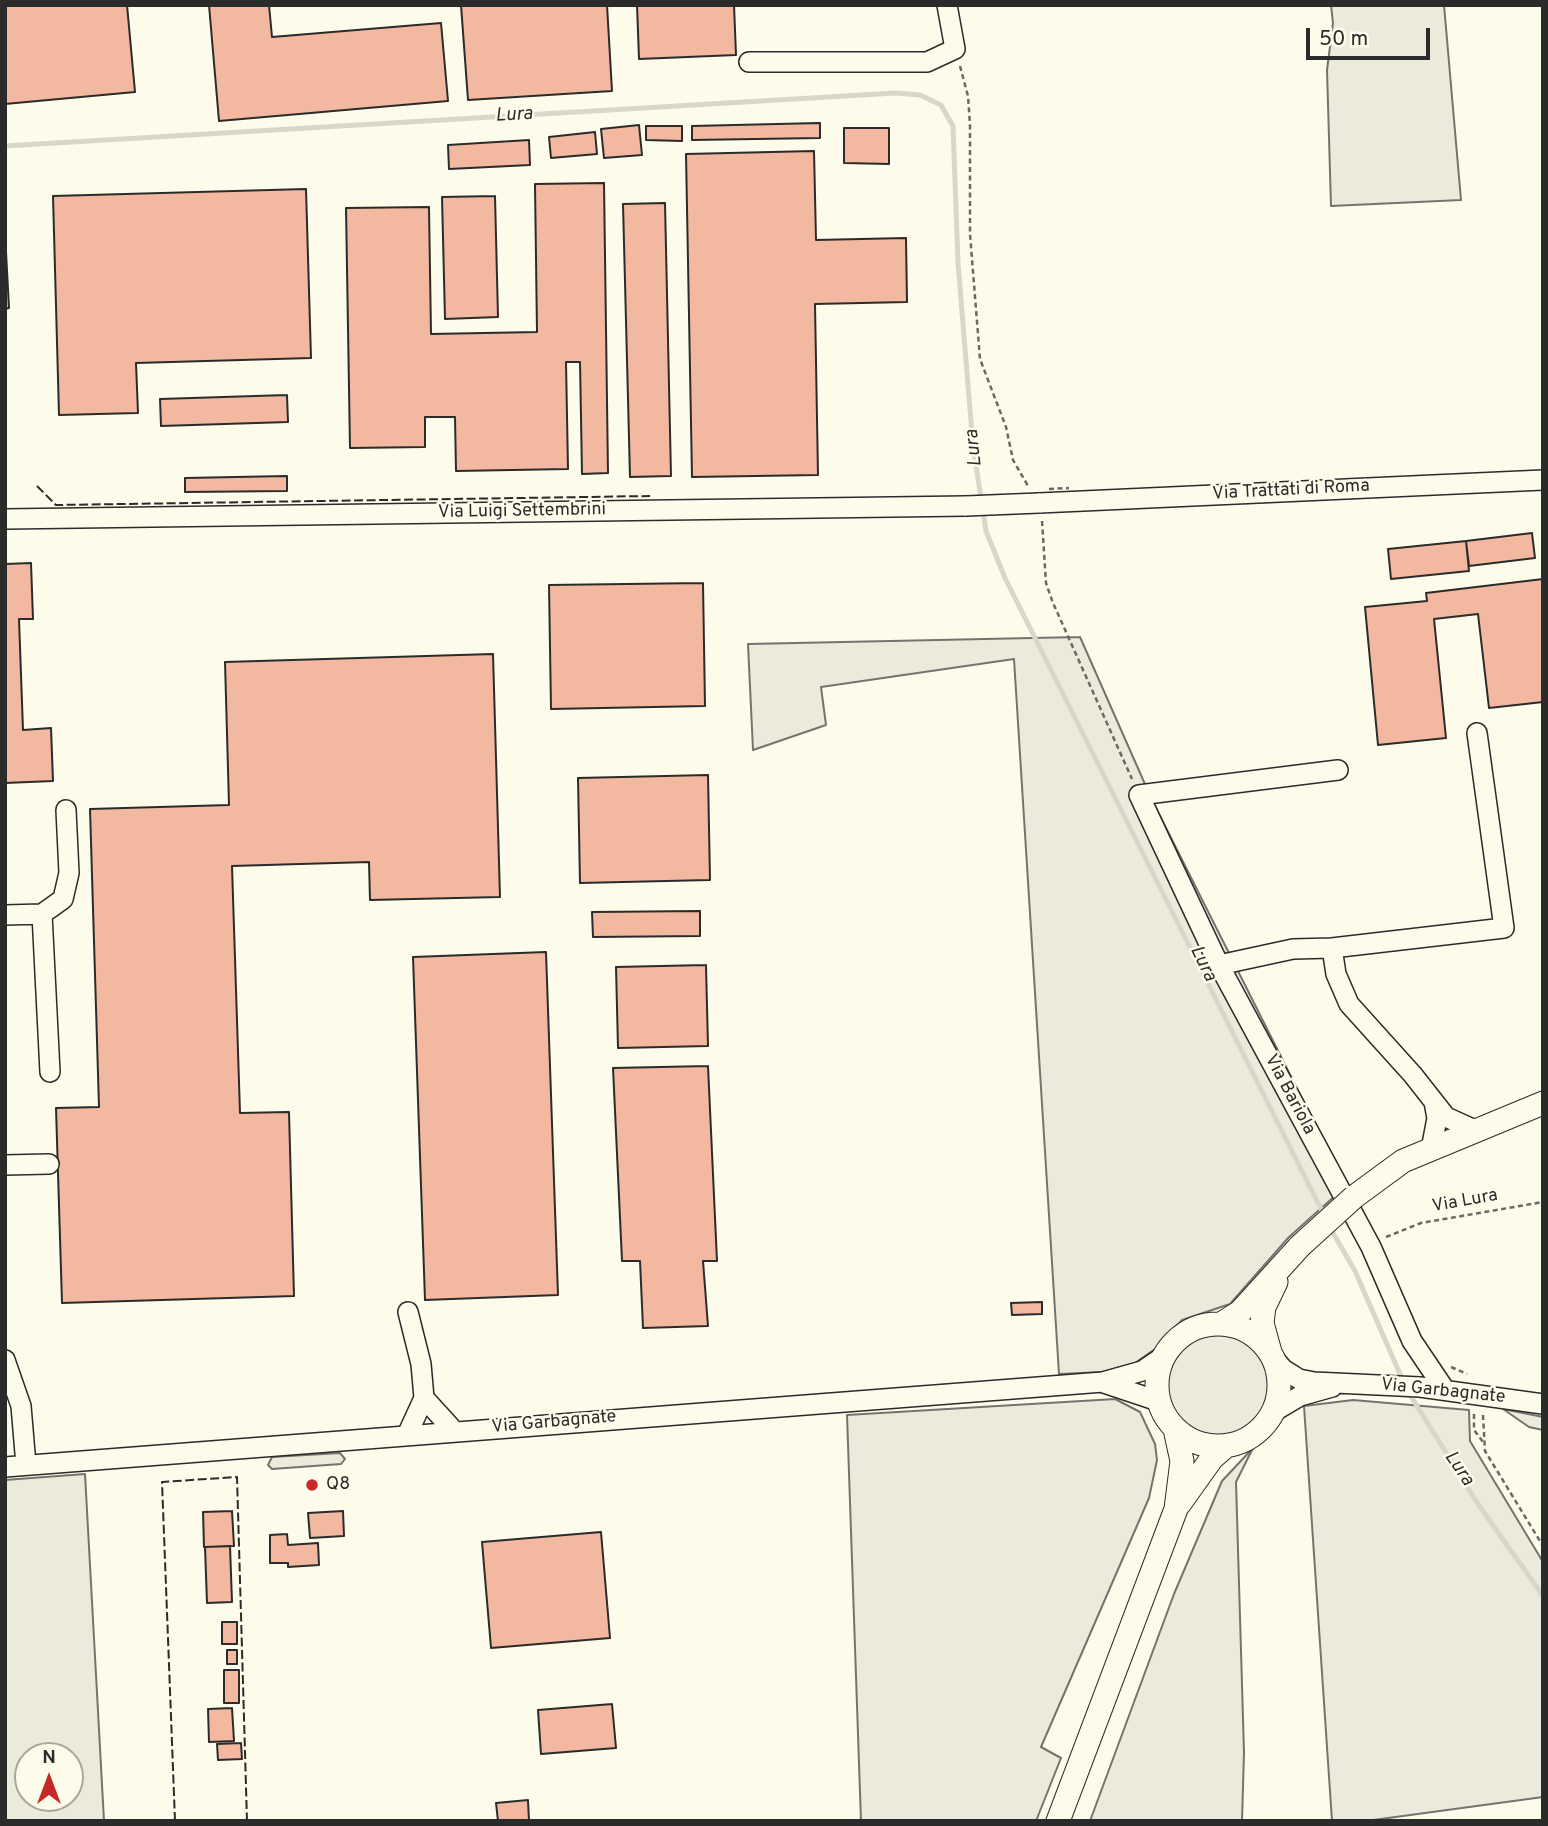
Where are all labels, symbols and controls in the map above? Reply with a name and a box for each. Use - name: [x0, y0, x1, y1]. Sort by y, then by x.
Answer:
- scale bar: [1310, 14, 1434, 58]
- text: 50 m: [1319, 26, 1368, 53]
- water label: Lura: [495, 104, 533, 128]
- water label: Lura: [962, 428, 988, 468]
- street label: Via Trattati di Roma: [1212, 476, 1370, 506]
- street label: Via Luigi Settembrini: [438, 500, 606, 524]
- water label: Lura: [1184, 942, 1220, 986]
- street label: Via Bariola: [1259, 1051, 1319, 1139]
- street label: Via Lura: [1430, 1186, 1500, 1218]
- street label: Via Garbagnate: [1380, 1375, 1506, 1409]
- street label: Via Garbagnate: [491, 1407, 617, 1439]
- water label: Lura: [1438, 1447, 1478, 1491]
- place label: Q8: [326, 1474, 350, 1496]
- marker: Q8: [304, 1477, 320, 1493]
- north arrow: [14, 1742, 84, 1812]
- text: N: [42, 1746, 56, 1770]

